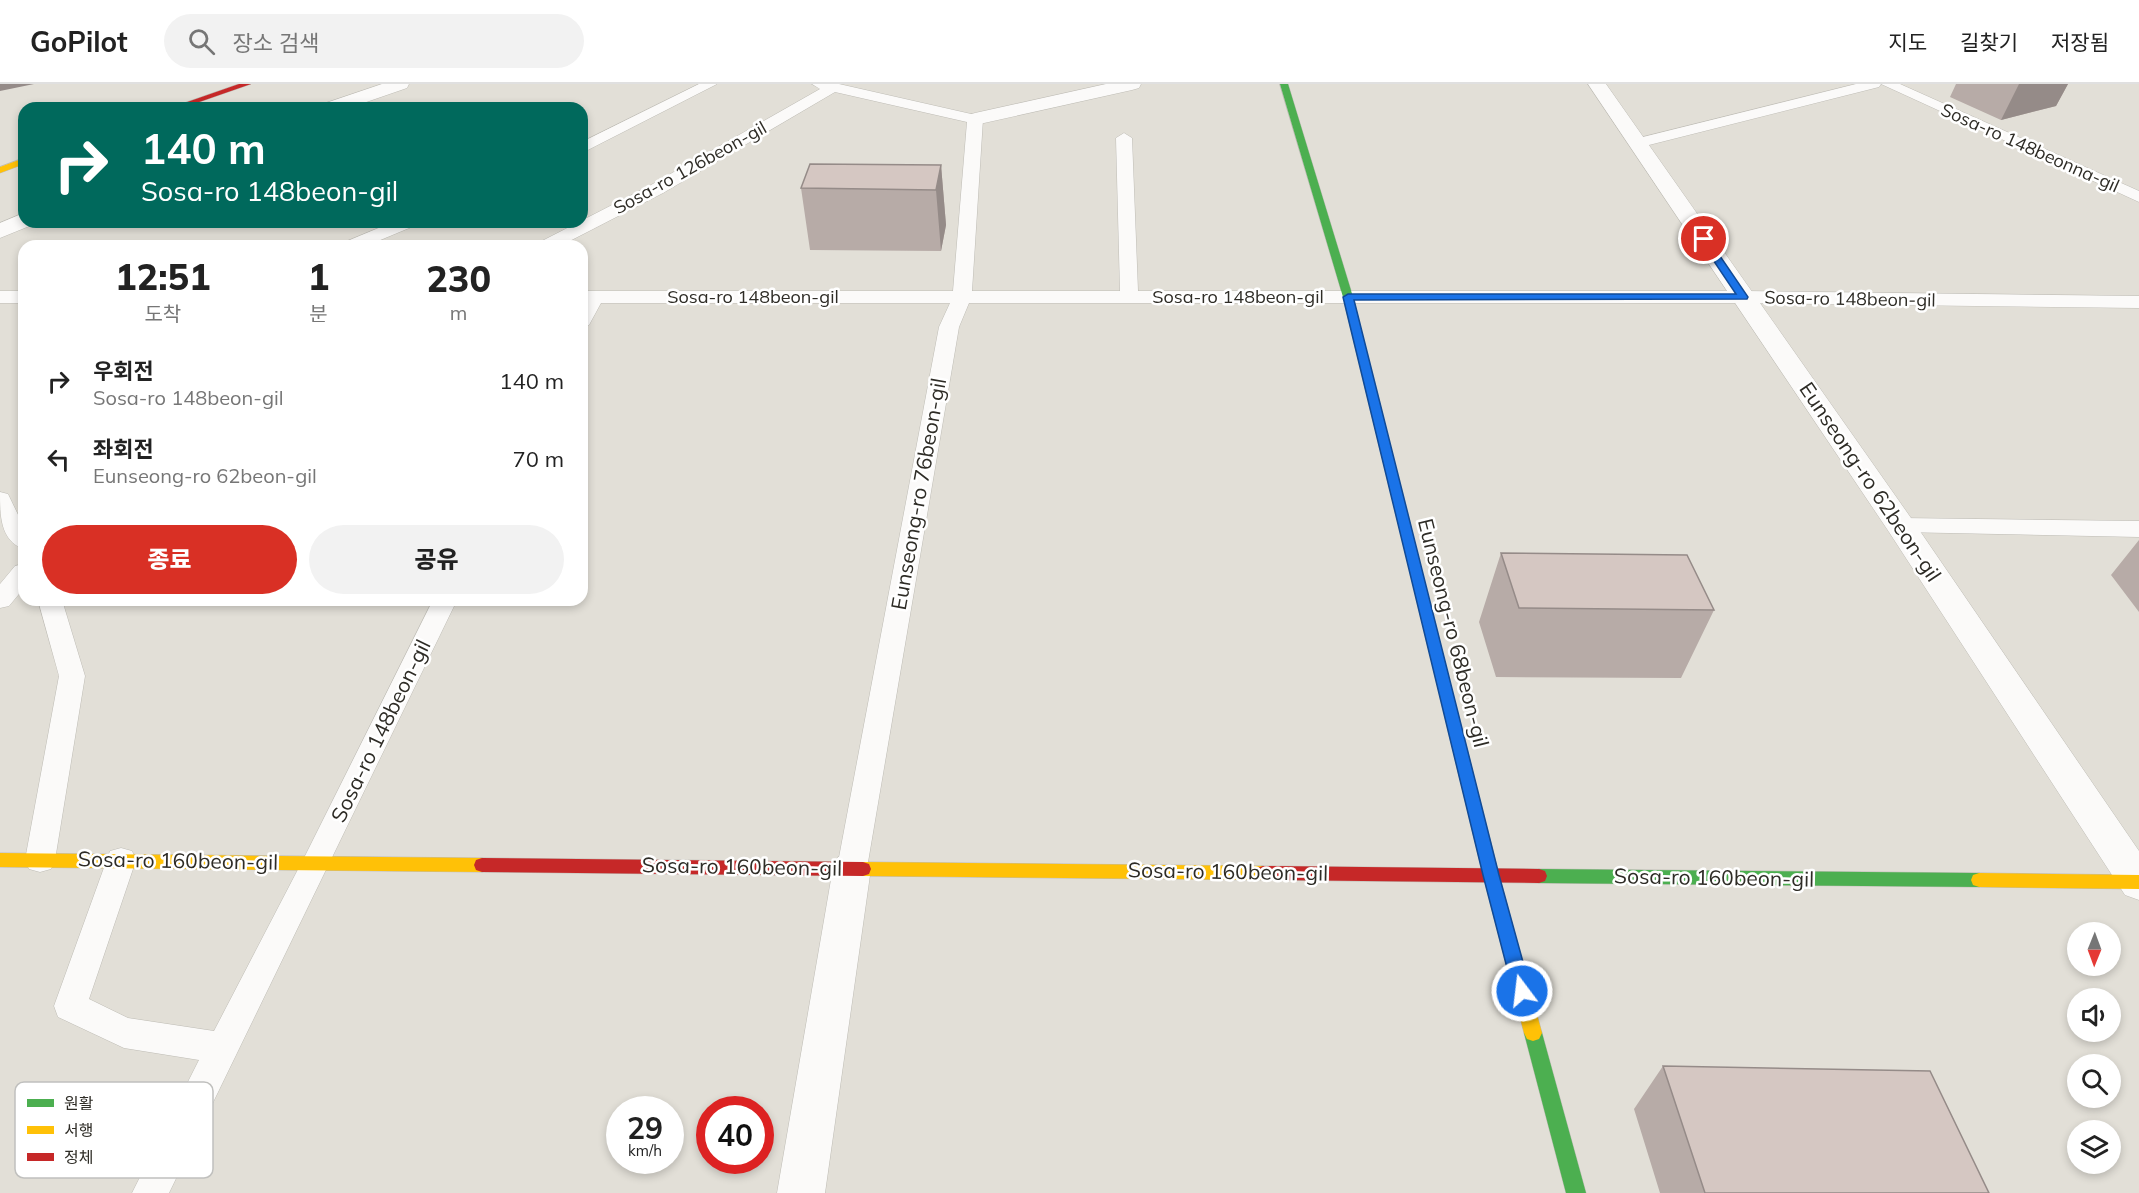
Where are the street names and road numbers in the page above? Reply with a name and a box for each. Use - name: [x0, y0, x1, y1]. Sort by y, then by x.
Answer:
- street label: Sosa-ro 148beonna-gil: [1937, 98, 2123, 197]
- street label: Sosa-ro 126beon-gil: [609, 116, 770, 219]
- street label: Sosa-ro 148beon-gil: [667, 285, 839, 308]
- street label: Sosa-ro 148beon-gil: [1152, 285, 1324, 308]
- street label: Sosa-ro 148beon-gil: [1764, 286, 1936, 311]
- street label: Eunseong-ro 76beon-gil: [885, 376, 951, 612]
- street label: Eunseong-ro 62beon-gil: [1794, 377, 1947, 586]
- street label: Eunseong-ro 68beon-gil: [1413, 516, 1495, 750]
- street label: Sosa-ro 148beon-gil: [325, 635, 436, 826]
- street label: Sosa-ro 160beon-gil: [78, 845, 278, 875]
- street label: Sosa-ro 160beon-gil: [642, 851, 842, 881]
- street label: Sosa-ro 160beon-gil: [1128, 856, 1328, 886]
- street label: Sosa-ro 160beon-gil: [1614, 862, 1814, 892]

